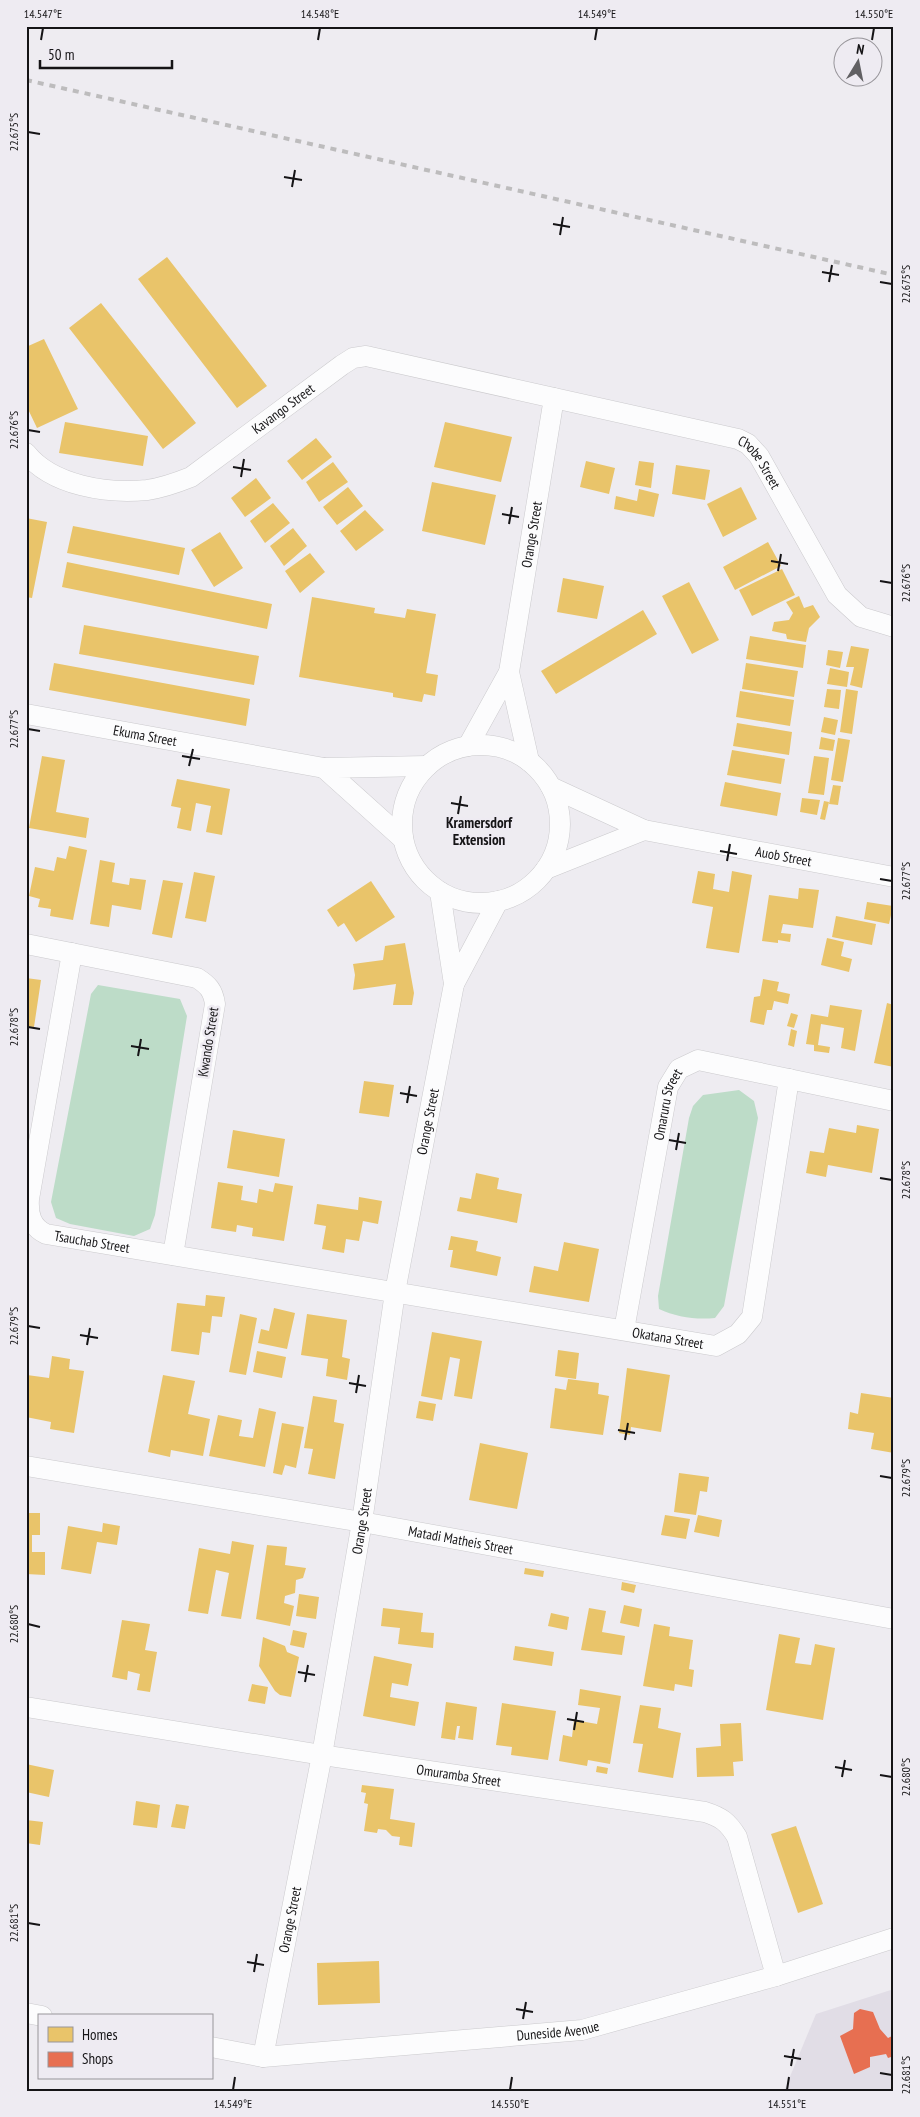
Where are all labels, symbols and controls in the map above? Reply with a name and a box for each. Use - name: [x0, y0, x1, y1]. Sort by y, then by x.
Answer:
- text: 14.547°E: [24, 6, 62, 21]
- text: 14.548°E: [301, 6, 339, 21]
- text: 14.549°E: [578, 6, 616, 21]
- text: 14.550°E: [855, 6, 893, 21]
- scale bar: [40, 38, 172, 70]
- north arrow: [832, 38, 882, 88]
- text: N: [855, 40, 866, 59]
- text: 50 m: [48, 45, 74, 64]
- text: 22.675°S: [6, 113, 21, 151]
- text: 22.675°S: [898, 265, 913, 303]
- street label: Kavango Street: [248, 379, 318, 438]
- text: 22.676°S: [6, 411, 21, 449]
- street label: Chobe Street: [735, 431, 785, 492]
- street label: Orange Street: [517, 500, 546, 569]
- text: 22.676°S: [898, 564, 913, 602]
- text: 22.677°S: [6, 710, 21, 748]
- street label: Ekuma Street: [112, 721, 178, 750]
- district label: Kramersdorf Extension: [446, 813, 513, 849]
- street label: Auob Street: [754, 842, 813, 870]
- text: 22.677°S: [898, 862, 913, 900]
- street label: Kwando Street: [194, 1006, 222, 1078]
- text: 22.678°S: [6, 1008, 21, 1046]
- street label: Omaruru Street: [650, 1065, 686, 1142]
- street label: Orange Street: [412, 1087, 443, 1156]
- text: 22.678°S: [898, 1161, 913, 1199]
- street label: Tsauchab Street: [53, 1226, 131, 1257]
- text: 22.679°S: [6, 1307, 21, 1345]
- street label: Okatana Street: [631, 1323, 705, 1353]
- text: 22.679°S: [898, 1459, 913, 1497]
- street label: Orange Street: [348, 1486, 376, 1556]
- street label: Matadi Matheis Street: [407, 1522, 515, 1558]
- text: 22.680°S: [6, 1605, 21, 1643]
- text: 22.680°S: [898, 1758, 913, 1796]
- street label: Omuramba Street: [415, 1760, 502, 1791]
- street label: Orange Street: [275, 1885, 305, 1954]
- text: 22.681°S: [6, 1904, 21, 1942]
- legend: [38, 2014, 212, 2080]
- street label: Duneside Avenue: [516, 2017, 601, 2045]
- text: Homes: [82, 2025, 118, 2044]
- text: Shops: [82, 2049, 113, 2068]
- text: 22.681°S: [898, 2056, 913, 2094]
- text: 14.549°E: [214, 2096, 252, 2111]
- text: 14.550°E: [491, 2096, 529, 2111]
- text: 14.551°E: [768, 2096, 806, 2111]

